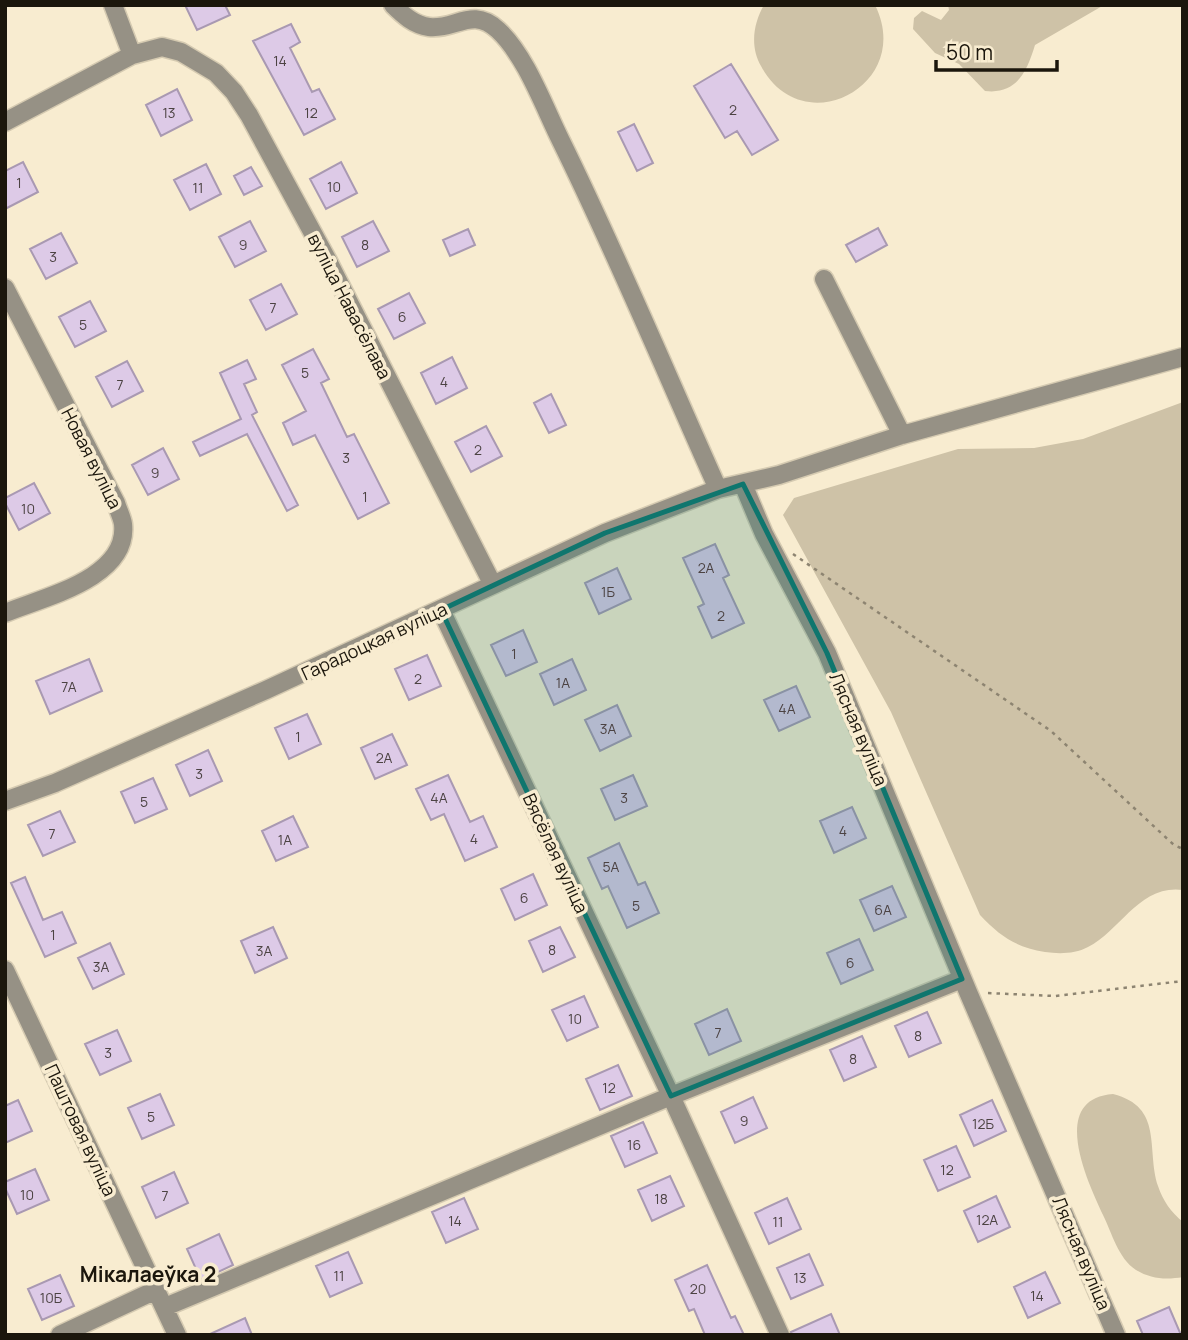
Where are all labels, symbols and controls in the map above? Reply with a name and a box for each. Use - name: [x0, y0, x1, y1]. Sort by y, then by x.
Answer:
- scale bar: [936, 28, 1057, 72]
- text: 50 m: [946, 38, 993, 66]
- house number: 14: [273, 51, 287, 70]
- house number: 2: [729, 100, 737, 119]
- house number: 13: [162, 103, 176, 122]
- house number: 12: [304, 103, 318, 122]
- house number: 1: [16, 173, 22, 192]
- house number: 10: [327, 177, 341, 196]
- house number: 11: [193, 178, 203, 197]
- street label: вуліца Навасёлава: [303, 229, 397, 383]
- house number: 9: [239, 235, 247, 254]
- house number: 8: [361, 235, 369, 254]
- house number: 3: [49, 247, 57, 266]
- house number: 7: [269, 298, 277, 317]
- house number: 6: [398, 307, 406, 326]
- house number: 5: [79, 315, 87, 334]
- house number: 5: [301, 363, 309, 382]
- house number: 4: [440, 372, 448, 391]
- house number: 7: [116, 375, 124, 394]
- street label: Новая вуліца: [56, 403, 128, 513]
- house number: 2: [474, 440, 482, 459]
- house number: 3: [342, 448, 350, 467]
- house number: 9: [151, 463, 159, 482]
- house number: 1: [362, 487, 368, 506]
- house number: 10: [21, 499, 35, 518]
- house number: 2А: [698, 558, 714, 577]
- house number: 1Б: [601, 582, 615, 601]
- street label: Гарадоцкая вуліца: [297, 597, 451, 685]
- house number: 2: [717, 606, 725, 625]
- house number: 1: [511, 644, 517, 663]
- house number: 2: [414, 669, 422, 688]
- street label: Лясная вуліца: [824, 669, 894, 789]
- house number: 1А: [556, 673, 570, 692]
- house number: 7А: [61, 677, 77, 696]
- house number: 4А: [778, 699, 796, 718]
- house number: 3А: [600, 719, 616, 738]
- house number: 1: [295, 727, 301, 746]
- house number: 2А: [376, 748, 392, 767]
- house number: 3: [195, 764, 203, 783]
- house number: 4А: [430, 788, 448, 807]
- house number: 3: [620, 788, 628, 807]
- street label: Вясёлая вуліца: [518, 789, 594, 917]
- house number: 5: [140, 792, 148, 811]
- house number: 4: [839, 821, 847, 840]
- house number: 7: [48, 824, 56, 843]
- house number: 4: [470, 829, 478, 848]
- house number: 1А: [278, 830, 292, 849]
- house number: 5А: [603, 857, 620, 876]
- house number: 6: [520, 888, 528, 907]
- house number: 5: [632, 896, 640, 915]
- house number: 6А: [874, 900, 892, 919]
- house number: 1: [50, 925, 56, 944]
- house number: 8: [548, 940, 556, 959]
- house number: 3А: [256, 941, 272, 960]
- house number: 6: [846, 953, 854, 972]
- house number: 3А: [93, 957, 109, 976]
- house number: 10: [568, 1009, 582, 1028]
- house number: 7: [714, 1023, 722, 1042]
- house number: 8: [914, 1026, 922, 1045]
- house number: 3: [104, 1043, 112, 1062]
- house number: 8: [849, 1049, 857, 1068]
- street label: Паштовая вуліца: [40, 1060, 122, 1200]
- house number: 12: [602, 1078, 616, 1097]
- house number: 5: [147, 1107, 155, 1126]
- house number: 9: [740, 1111, 748, 1130]
- house number: 12Б: [972, 1114, 994, 1133]
- house number: 16: [627, 1135, 641, 1154]
- house number: 12: [940, 1160, 954, 1179]
- house number: 10: [20, 1185, 34, 1204]
- house number: 7: [161, 1186, 169, 1205]
- house number: 18: [654, 1189, 668, 1208]
- street label: Лясная вуліца: [1047, 1193, 1117, 1313]
- house number: 12А: [976, 1210, 998, 1229]
- house number: 14: [448, 1211, 462, 1230]
- house number: 11: [773, 1212, 783, 1231]
- district label: Мікалаеўка 2: [80, 1260, 216, 1288]
- house number: 11: [334, 1266, 344, 1285]
- house number: 13: [793, 1268, 807, 1287]
- house number: 20: [690, 1279, 706, 1298]
- house number: 14: [1030, 1286, 1044, 1305]
- house number: 10Б: [40, 1288, 63, 1307]

